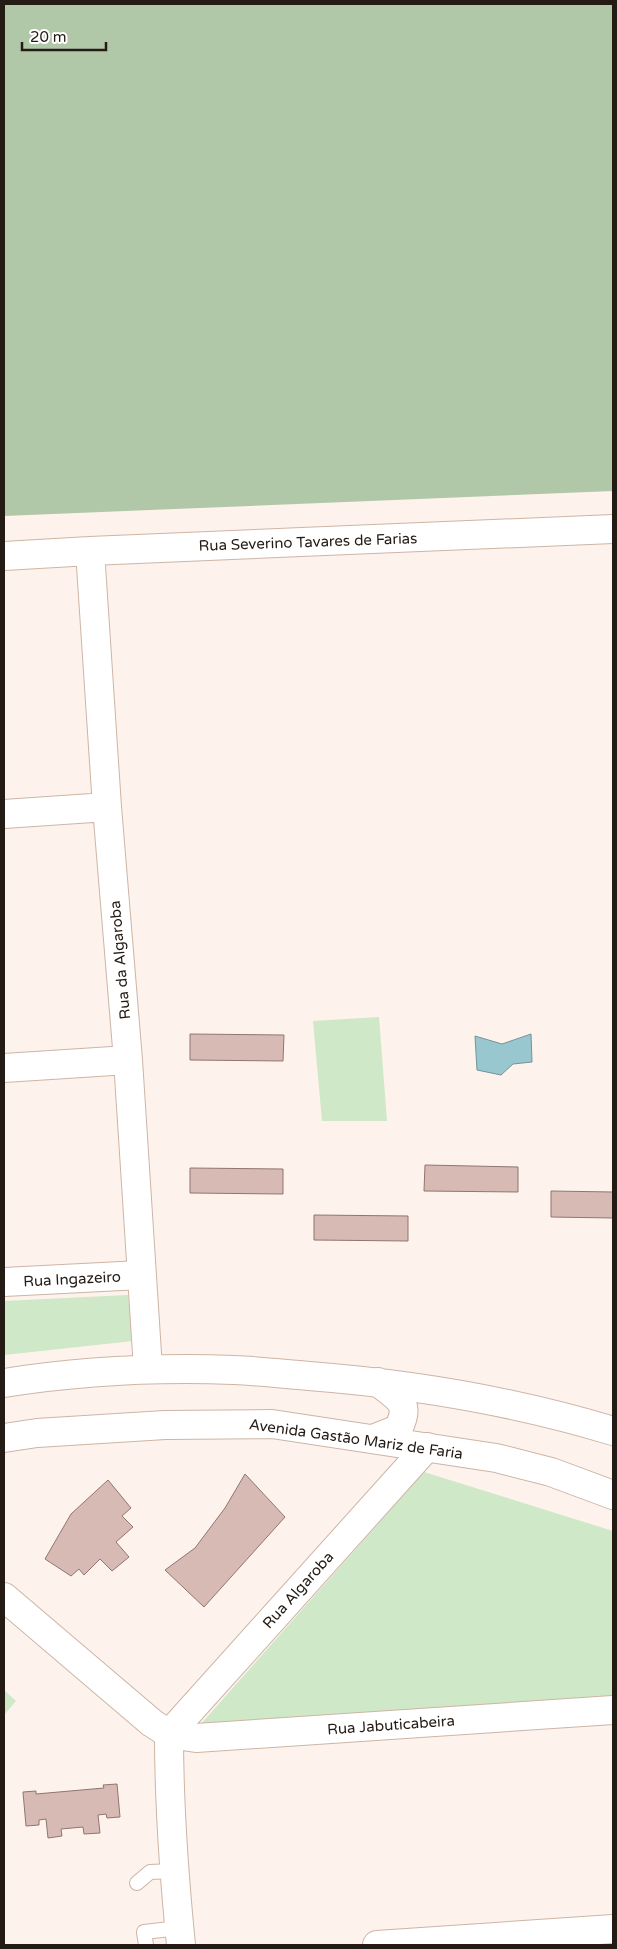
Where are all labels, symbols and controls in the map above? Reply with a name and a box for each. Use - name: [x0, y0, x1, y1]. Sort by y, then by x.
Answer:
- scale bar: [22, 20, 106, 52]
- text: 20 m: [30, 28, 67, 46]
- street label: Rua Severino Tavares de Farias: [198, 529, 418, 555]
- street label: Rua da Algaroba: [106, 900, 134, 1020]
- street label: Rua Ingazeiro: [23, 1267, 121, 1291]
- street label: Avenida Gastão Mariz de Faria: [248, 1415, 464, 1463]
- street label: Rua Algaroba: [259, 1548, 337, 1632]
- street label: Rua Jabuticabeira: [327, 1712, 455, 1738]

